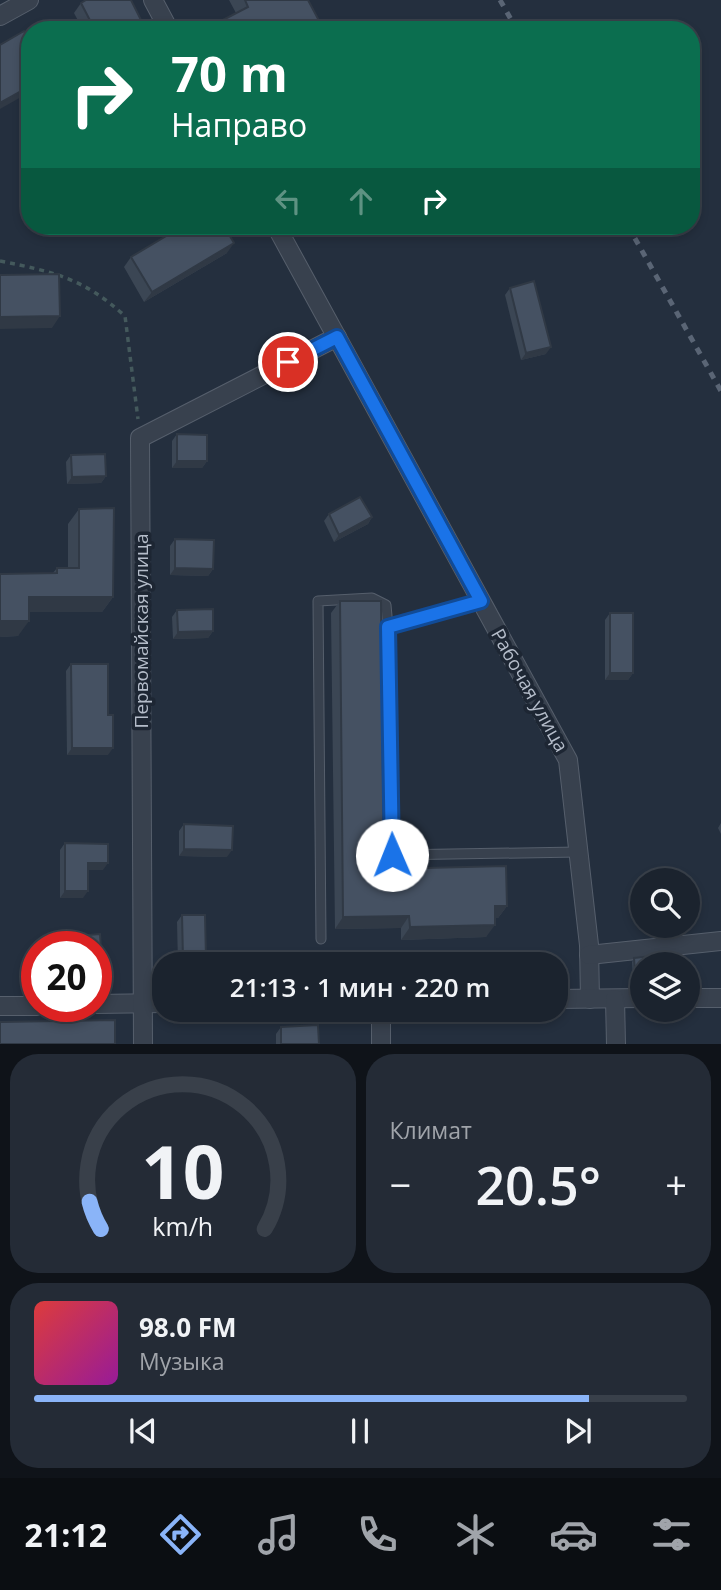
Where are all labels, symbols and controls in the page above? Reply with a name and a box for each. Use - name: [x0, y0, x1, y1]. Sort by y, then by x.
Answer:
- text: 70 m: [171, 40, 288, 106]
- icon: right: [56, 49, 147, 140]
- text: Направо: [171, 103, 307, 146]
- icon: left: [269, 182, 307, 220]
- icon: ahead: [342, 182, 380, 220]
- icon: right: [415, 182, 453, 220]
- pin: [258, 332, 318, 392]
- icon: arrive: [269, 343, 307, 381]
- street label: Первомайская улица: [128, 534, 154, 728]
- street label: Рабочая улица: [485, 624, 575, 756]
- position arrow: [355, 818, 429, 892]
- map controls: [630, 868, 700, 1022]
- button: search: [630, 868, 700, 938]
- speed limit sign: 20: [21, 931, 112, 1022]
- button: layers: [630, 952, 700, 1022]
- text: 21:13 · 1 мин · 220 m: [230, 969, 490, 1005]
- text: Климат: [390, 1114, 472, 1146]
- text: 10: [141, 1122, 224, 1221]
- text: 20.5°: [475, 1149, 601, 1220]
- text: −: [390, 1158, 411, 1210]
- text: +: [665, 1158, 687, 1210]
- text: km/h: [152, 1209, 213, 1243]
- text: 98.0 FM: [139, 1309, 237, 1345]
- text: Музыка: [139, 1345, 225, 1377]
- icon: previous: [124, 1412, 162, 1450]
- icon: pause: [341, 1412, 379, 1450]
- icon: next: [559, 1412, 597, 1450]
- icon: directions: [156, 1510, 205, 1559]
- icon: music: [254, 1510, 303, 1559]
- icon: phone: [353, 1510, 402, 1559]
- icon: climate: [451, 1510, 500, 1559]
- icon: car: [549, 1510, 598, 1559]
- icon: filters: [647, 1510, 696, 1559]
- text: 21:12: [25, 1513, 107, 1556]

